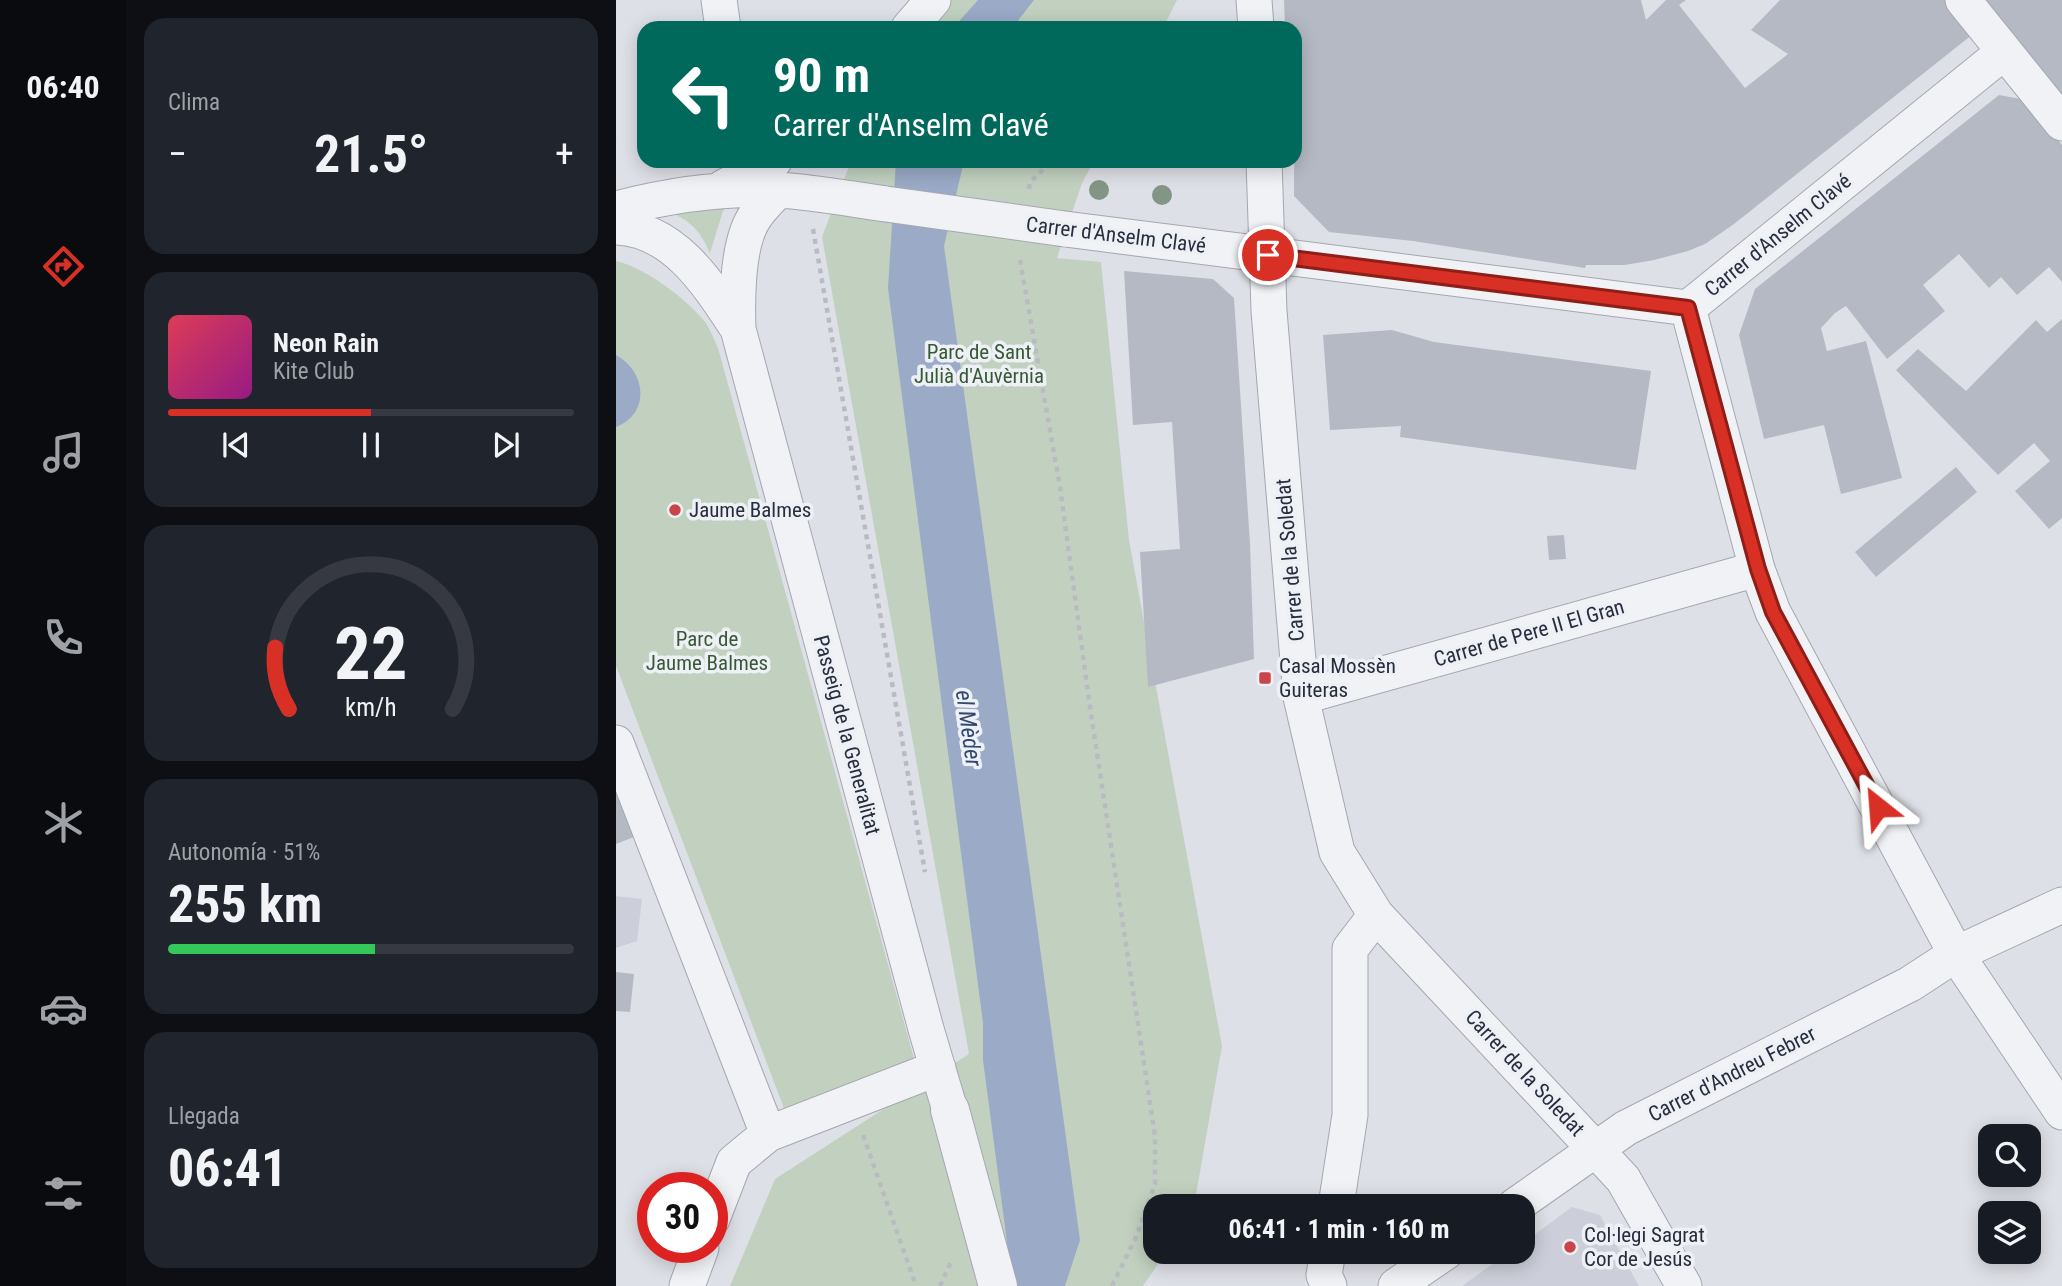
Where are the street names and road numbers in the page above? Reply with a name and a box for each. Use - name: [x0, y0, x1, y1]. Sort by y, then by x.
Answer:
- street label: Carrer d'Anselm Clavé: [1700, 169, 1856, 301]
- street label: Carrer d'Anselm Clavé: [1025, 212, 1207, 258]
- street label: Carrer de la Soledat: [1271, 478, 1309, 642]
- street label: Carrer de Pere II El Gran: [1431, 594, 1627, 672]
- street label: Passeig de la Generalitat: [809, 633, 885, 837]
- street label: Carrer de la Soledat: [1461, 1005, 1589, 1141]
- street label: Carrer d'Andreu Febrer: [1644, 1021, 1820, 1127]

